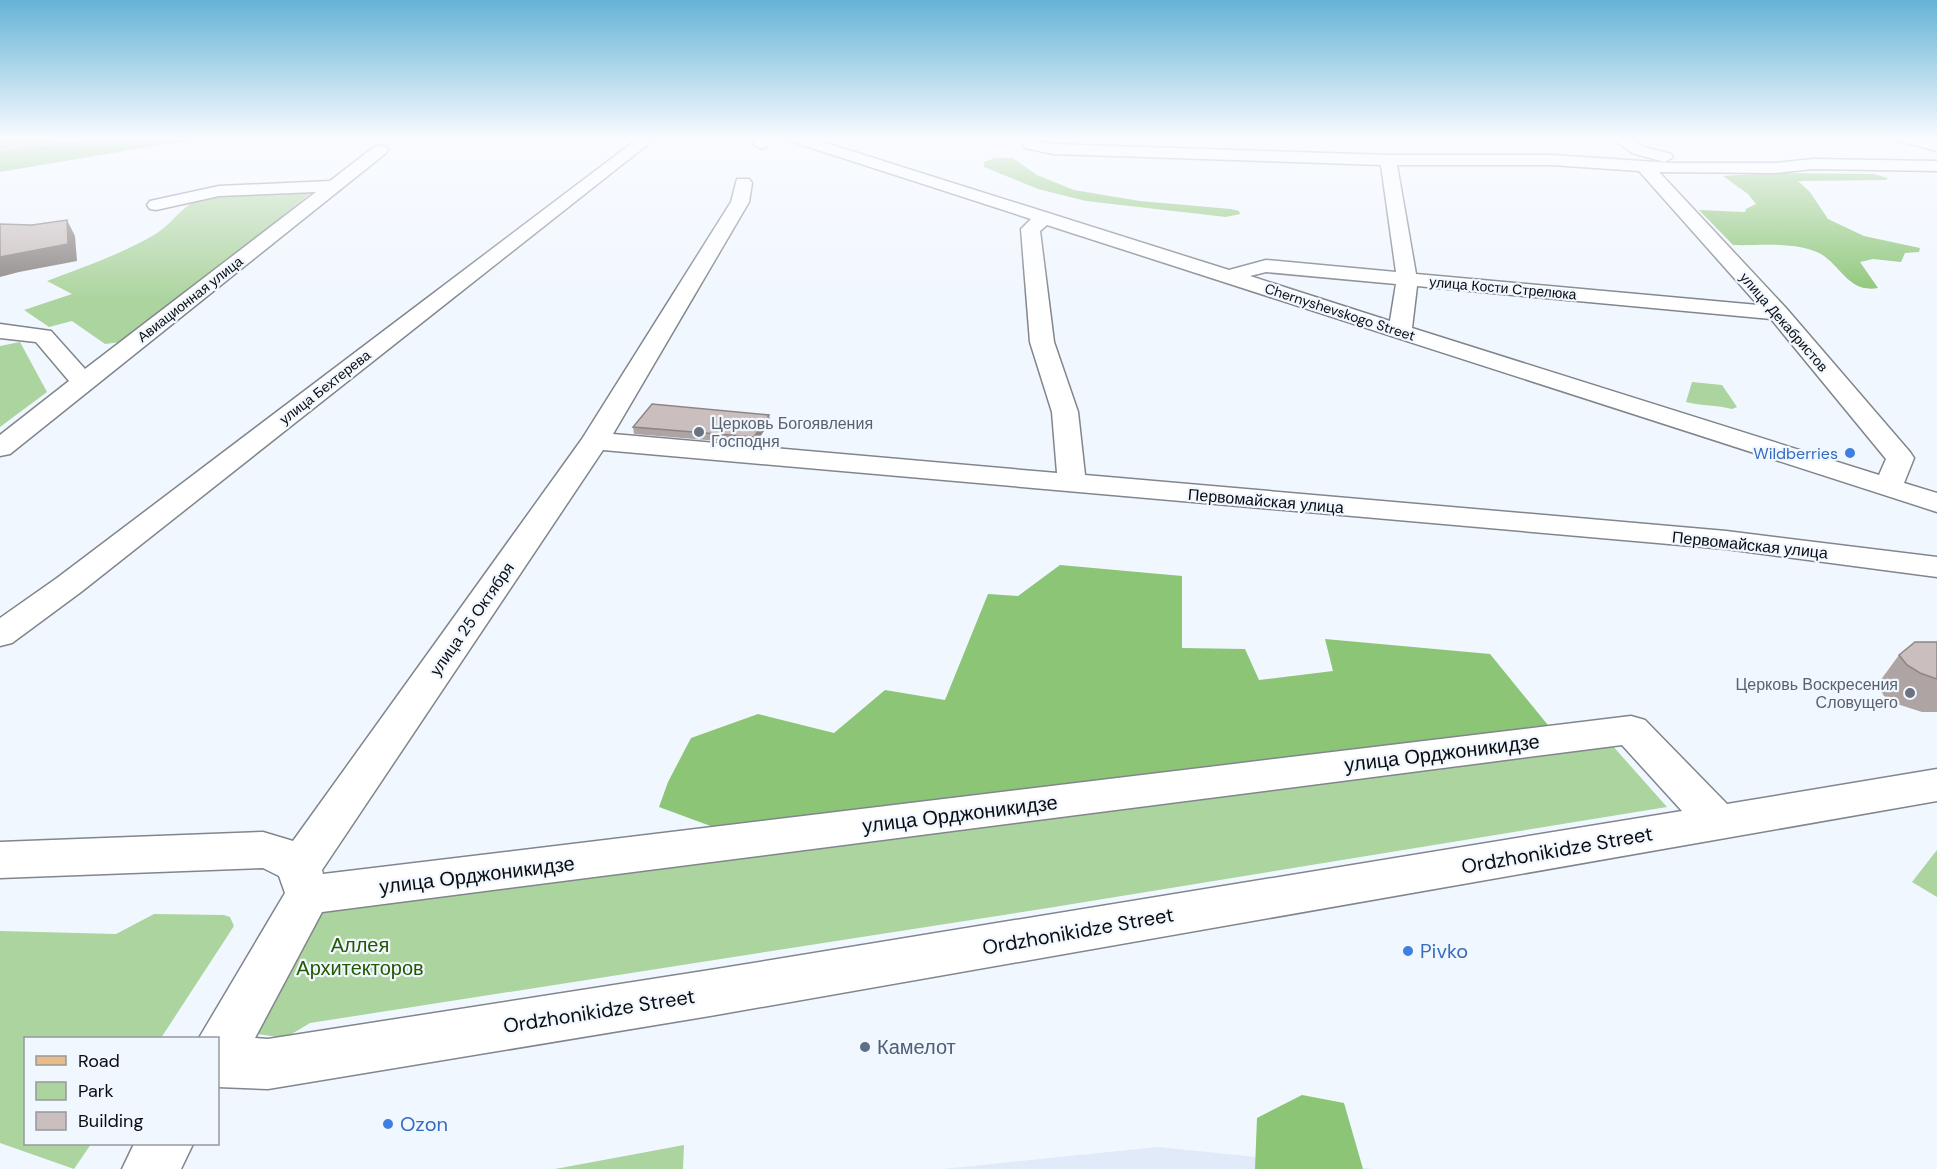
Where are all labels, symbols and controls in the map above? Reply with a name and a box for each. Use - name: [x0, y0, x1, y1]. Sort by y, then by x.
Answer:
- street label: Авиационная улица: [134, 252, 247, 346]
- street label: улица Декабристов: [1736, 269, 1832, 375]
- street label: улица Кости Стрелюка: [1429, 273, 1578, 303]
- street label: Chernyshevskogo Street: [1263, 279, 1417, 345]
- street label: улица Бехтерева: [276, 346, 374, 428]
- place label: Церковь Богоявления Господня: [711, 413, 873, 452]
- marker: Церковь Богоявления Господня: [692, 425, 706, 439]
- place label: Wildberries: [1753, 443, 1838, 464]
- marker: Wildberries: [1843, 446, 1857, 460]
- street label: Первомайская улица: [1187, 484, 1345, 518]
- street label: Первомайская улица: [1671, 526, 1829, 564]
- street label: улица 25 Октября: [425, 558, 519, 680]
- place label: Церковь Воскресения Словущего: [1735, 674, 1898, 713]
- marker: Церковь Воскресения Словущего: [1903, 686, 1917, 700]
- street label: улица Орджоникидзе: [1343, 728, 1541, 778]
- street label: улица Орджоникидзе: [861, 789, 1059, 839]
- street label: Ordzhonikidze Street: [1459, 820, 1655, 880]
- street label: улица Орджоникидзе: [378, 850, 576, 900]
- street label: Ordzhonikidze Street: [980, 901, 1176, 961]
- park label: Аллея Архитекторов: [296, 932, 424, 981]
- place label: Pivko: [1420, 938, 1468, 964]
- marker: Pivko: [1401, 944, 1415, 958]
- street label: Ordzhonikidze Street: [501, 983, 697, 1039]
- place label: Камелот: [877, 1034, 956, 1060]
- legend: [24, 1037, 219, 1145]
- marker: Камелот: [858, 1040, 872, 1054]
- text: Road: [78, 1049, 120, 1073]
- text: Park: [78, 1079, 114, 1103]
- text: Building: [78, 1109, 143, 1133]
- place label: Ozon: [400, 1111, 448, 1137]
- marker: Ozon: [381, 1117, 395, 1131]

